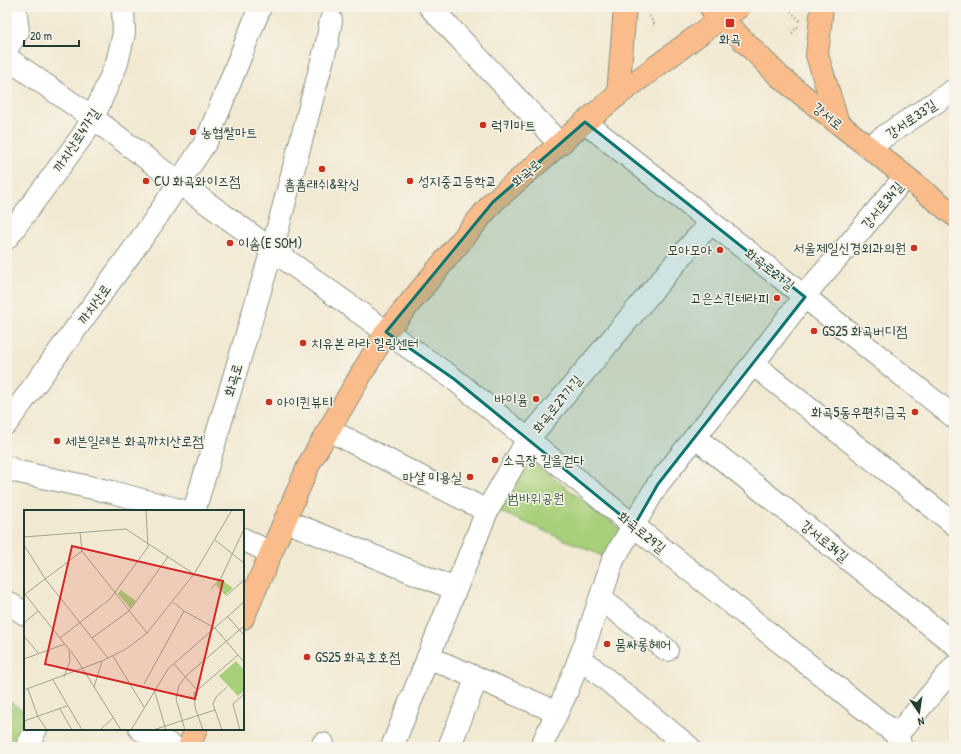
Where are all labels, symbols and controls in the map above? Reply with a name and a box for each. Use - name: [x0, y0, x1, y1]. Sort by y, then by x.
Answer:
- marker: 화곡: [724, 17, 736, 29]
- scale bar: [24, 22, 79, 48]
- text: 20 m: [30, 27, 52, 44]
- place label: 화곡: [719, 29, 741, 48]
- street label: 강서로33길: [882, 94, 941, 143]
- street label: 강서로: [809, 98, 847, 134]
- street label: 까치산로4가길: [48, 103, 104, 175]
- place label: 럭키마트: [491, 115, 536, 134]
- marker: 럭키마트: [478, 120, 488, 130]
- place label: 농협쌀마트: [201, 122, 257, 141]
- marker: 농협쌀마트: [188, 127, 198, 137]
- street label: 화곡로: [507, 154, 545, 191]
- marker: 춈춈래쉬&왁싱: [317, 164, 327, 174]
- place label: CU 화곡와이즈점: [154, 171, 240, 190]
- place label: 성지중고등학교: [418, 171, 497, 190]
- place label: 춈춈래쉬&왁싱: [284, 174, 360, 193]
- marker: CU 화곡와이즈점: [141, 176, 151, 186]
- marker: 성지중고등학교: [405, 176, 415, 186]
- street label: 강서로34길: [856, 176, 908, 232]
- place label: 이솜(E SOM): [238, 233, 302, 252]
- marker: 이솜(E SOM): [225, 238, 235, 248]
- place label: 서울제일신경외과의원: [793, 238, 906, 257]
- place label: 모아모아: [667, 240, 713, 259]
- street label: 화곡로27길: [741, 243, 800, 295]
- marker: 서울제일신경외과의원: [909, 243, 919, 253]
- marker: 모아모아: [715, 245, 725, 255]
- street label: 까치산로: [73, 280, 115, 328]
- place label: 고은스킨테라피: [690, 288, 769, 307]
- marker: 고은스킨테라피: [772, 293, 782, 303]
- place label: GS25 화곡버디점: [822, 321, 907, 340]
- marker: GS25 화곡버디점: [809, 326, 819, 336]
- place label: 치유본 라라 힐링센터: [311, 333, 419, 352]
- marker: 치유본 라라 힐링센터: [298, 338, 308, 348]
- street label: 화곡로: [219, 361, 246, 399]
- street label: 화곡로27가길: [527, 370, 586, 437]
- place label: 바이윰: [494, 389, 528, 408]
- place label: 아이퀸뷰티: [277, 392, 333, 411]
- marker: 바이윰: [531, 394, 541, 404]
- marker: 아이퀸뷰티: [264, 397, 274, 407]
- place label: 화곡5동우편취급국: [811, 402, 907, 421]
- marker: 화곡5동우편취급국: [910, 407, 920, 417]
- place label: 세븐일레븐 화곡까치산로점: [65, 431, 203, 450]
- marker: 세븐일레븐 화곡까치산로점: [52, 436, 62, 446]
- place label: 소극장 길을걷다: [503, 450, 585, 469]
- marker: 소극장 길을걷다: [490, 455, 500, 465]
- place label: 마샬 미용실: [402, 467, 462, 486]
- marker: 마샬 미용실: [465, 472, 475, 482]
- park label: 범바위공원: [508, 488, 564, 507]
- street label: 화곡로29길: [614, 506, 671, 557]
- inset map: [24, 510, 244, 730]
- street label: 강서로34길: [797, 515, 854, 566]
- place label: 뭄싸롱헤어: [615, 634, 671, 653]
- marker: 뭄싸롱헤어: [602, 639, 612, 649]
- place label: GS25 화곡호호점: [315, 647, 400, 666]
- marker: GS25 화곡호호점: [302, 652, 312, 662]
- north arrow: [899, 692, 939, 732]
- text: N: [917, 714, 926, 729]

